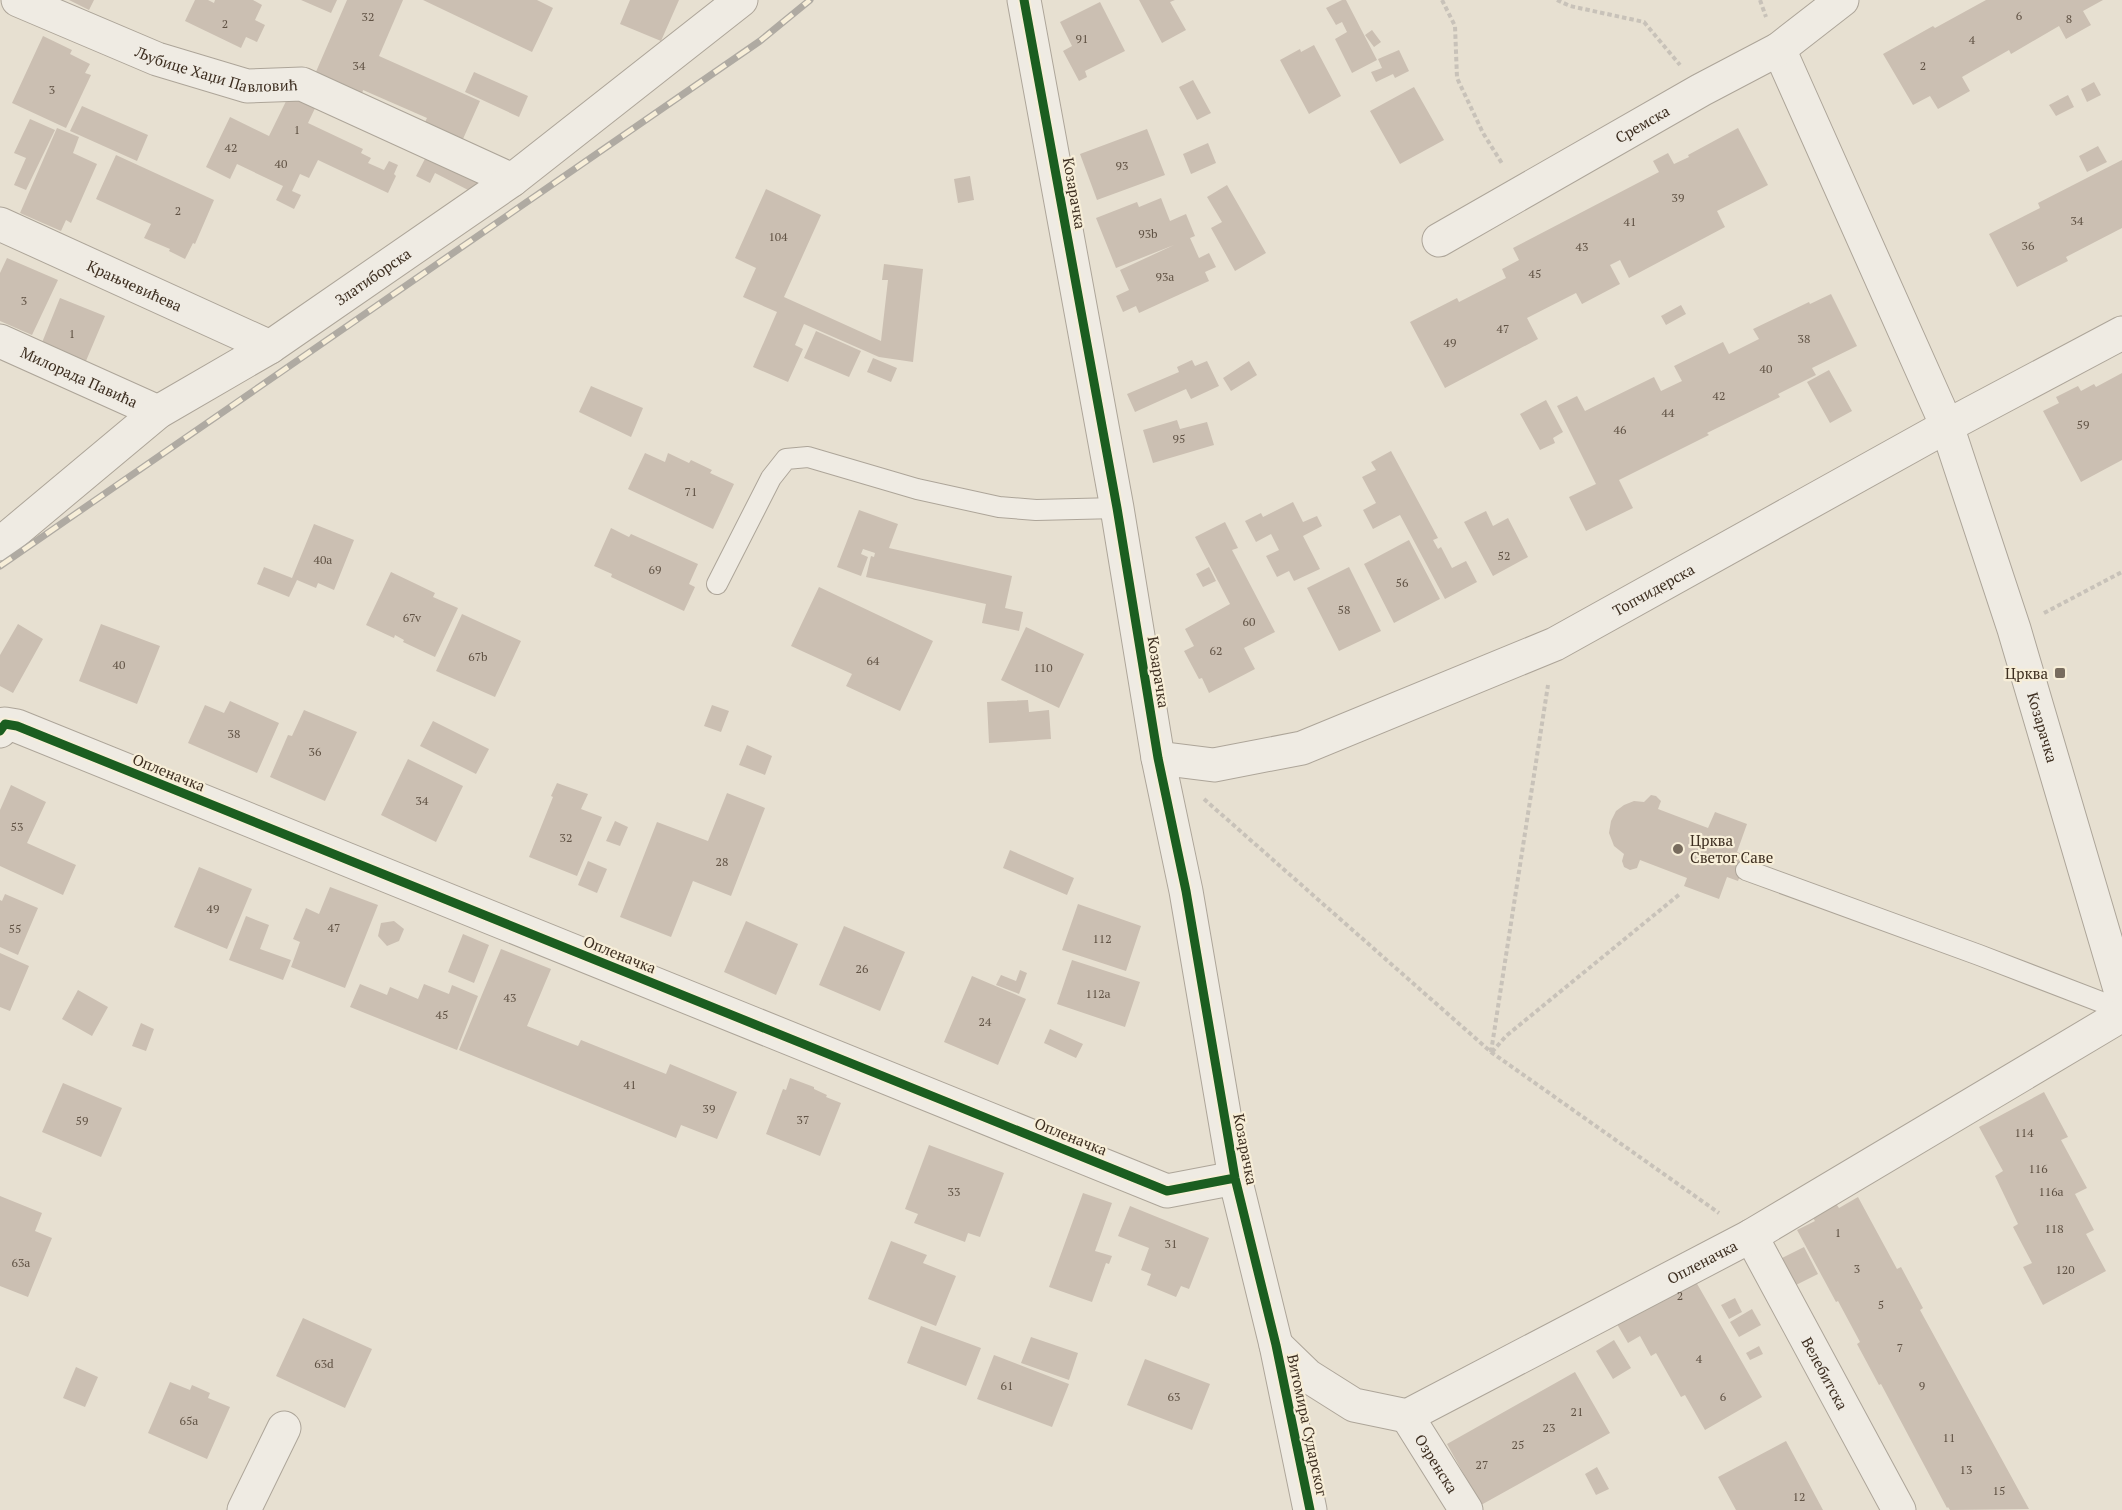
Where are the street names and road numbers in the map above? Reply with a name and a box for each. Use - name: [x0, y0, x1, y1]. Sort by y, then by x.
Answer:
- street label: Љубице Хаџи Павловић: [132, 41, 298, 96]
- street label: Сремска: [1611, 100, 1673, 147]
- street label: Козарачка: [1059, 156, 1091, 231]
- street label: Златиборска: [331, 243, 415, 310]
- street label: Крањчевићева: [84, 255, 186, 316]
- street label: Милорада Павића: [18, 342, 141, 412]
- street label: Топчидерска: [1609, 558, 1698, 620]
- street label: Козарачка: [1143, 635, 1175, 710]
- street label: Козарачка: [2023, 690, 2063, 765]
- street label: Опленачка: [130, 748, 209, 796]
- street label: Опленачка: [581, 930, 660, 978]
- street label: Опленачка: [1032, 1112, 1111, 1160]
- street label: Козарачка: [1229, 1112, 1263, 1187]
- street label: Опленачка: [1663, 1235, 1741, 1288]
- street label: Велебитска: [1797, 1333, 1853, 1413]
- street label: Витомира Сударског: [1283, 1352, 1333, 1498]
- street label: Озренска: [1411, 1430, 1463, 1497]

